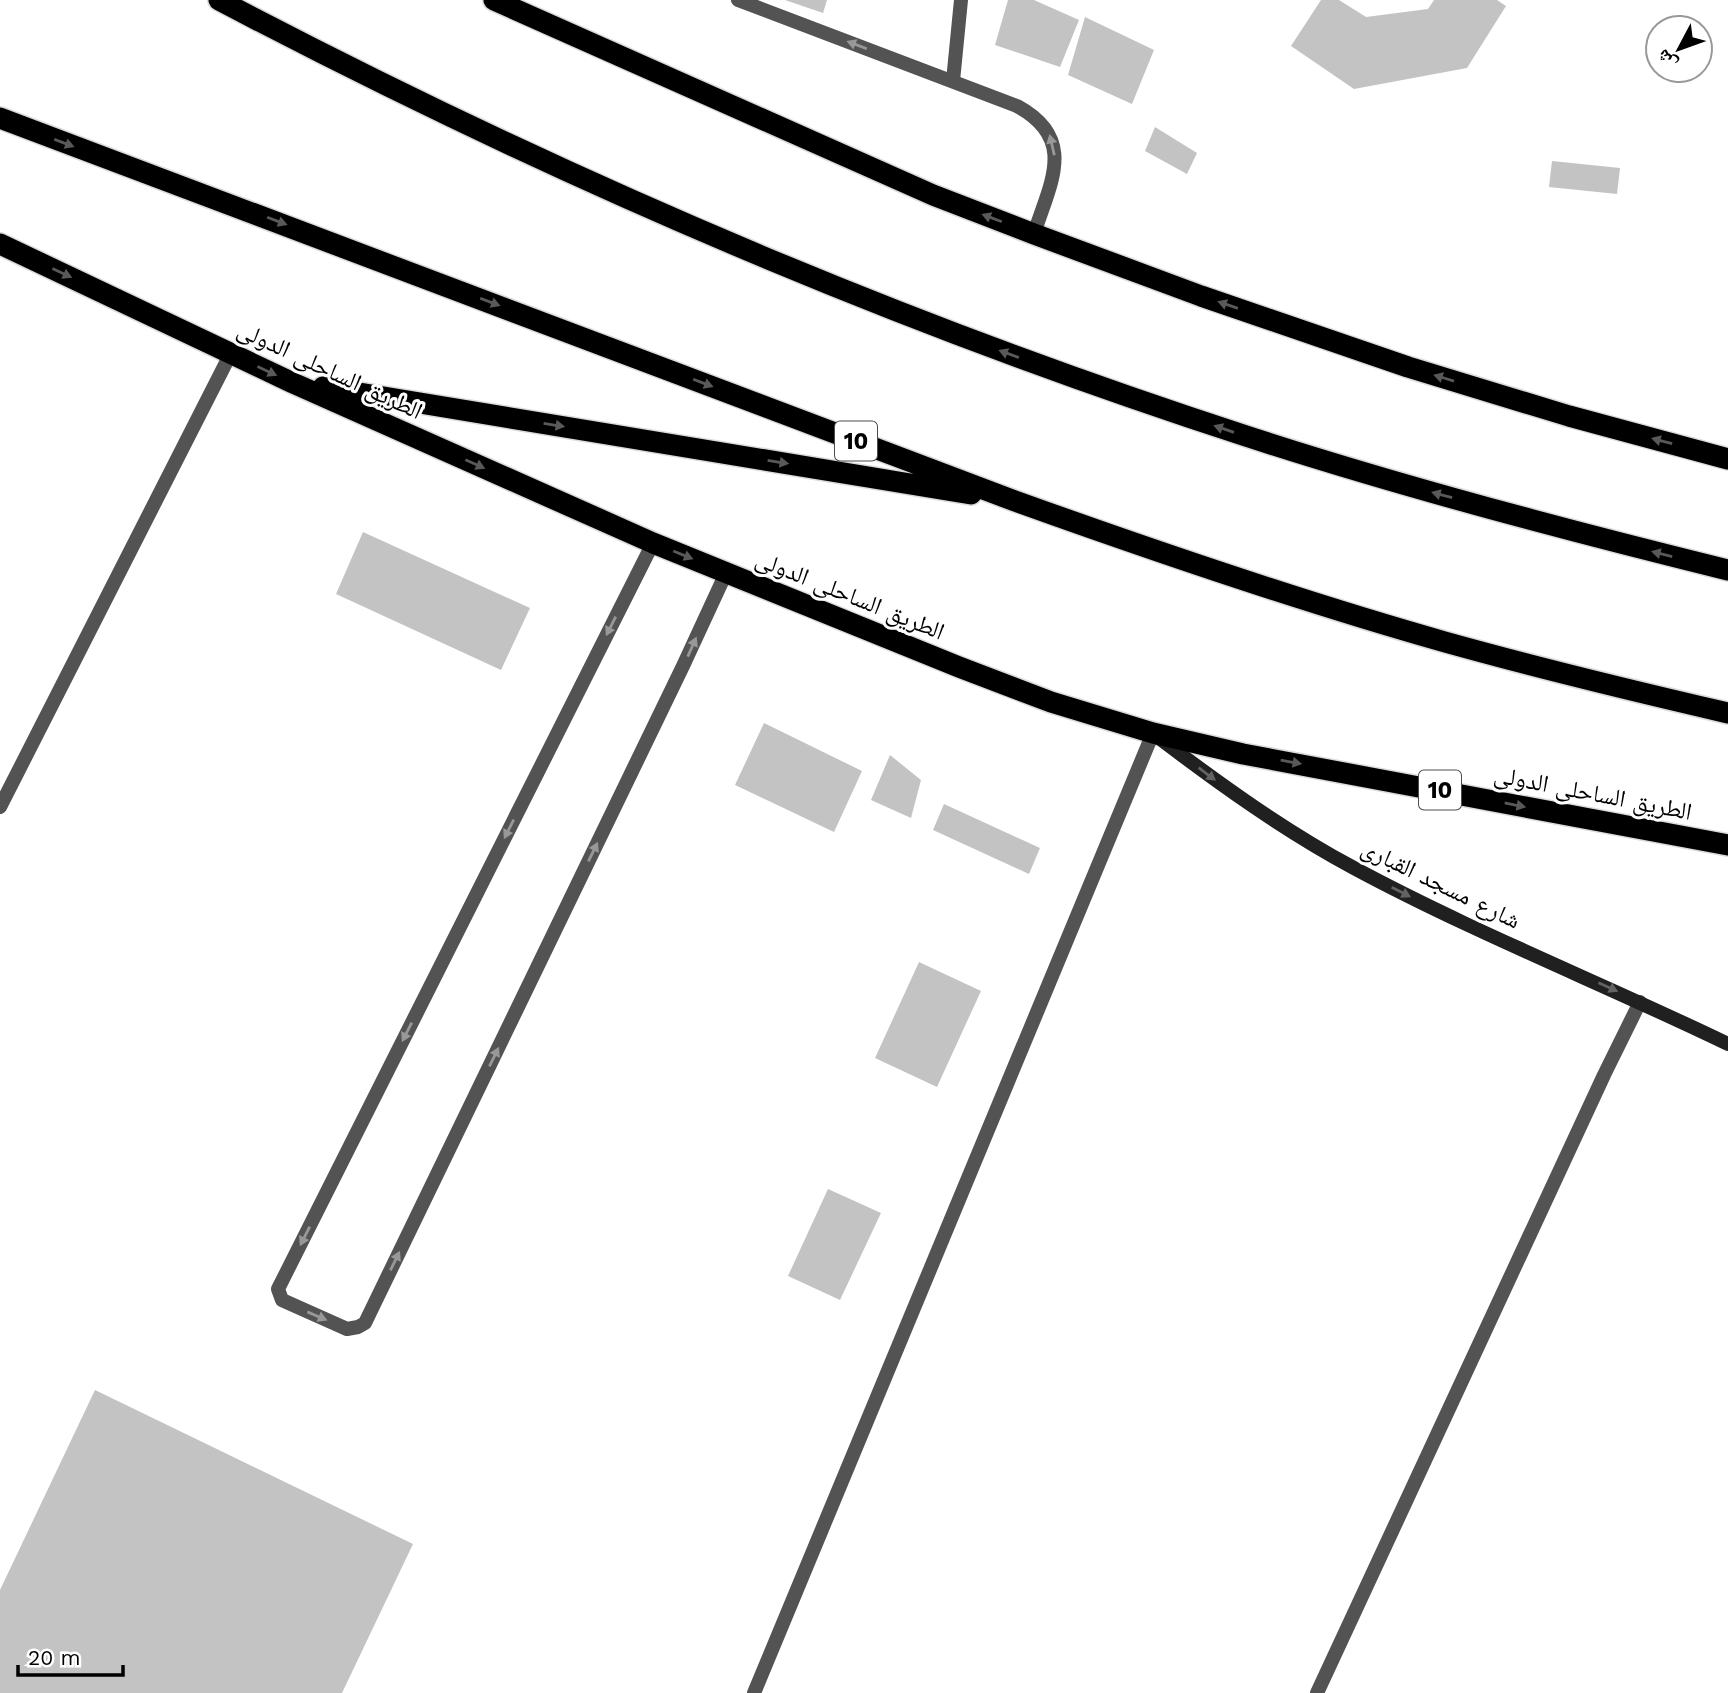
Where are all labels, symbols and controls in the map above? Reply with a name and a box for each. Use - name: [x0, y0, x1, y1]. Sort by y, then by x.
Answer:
- north arrow: [1644, 14, 1714, 84]
- one-way arrow: [846, 39, 867, 50]
- text: ش: [1651, 45, 1682, 75]
- one-way arrow: [1047, 134, 1058, 156]
- one-way arrow: [53, 137, 74, 148]
- one-way arrow: [981, 212, 1002, 223]
- one-way arrow: [267, 216, 288, 227]
- one-way arrow: [52, 268, 72, 279]
- one-way arrow: [479, 297, 500, 308]
- one-way arrow: [1218, 299, 1239, 310]
- street label: الطريق الساحلى الدولى: [233, 315, 427, 425]
- one-way arrow: [999, 348, 1020, 359]
- one-way arrow: [257, 365, 278, 376]
- one-way arrow: [1433, 372, 1454, 382]
- one-way arrow: [692, 377, 713, 388]
- one-way arrow: [543, 420, 565, 431]
- road number: 10: [835, 422, 877, 461]
- one-way arrow: [1214, 423, 1235, 434]
- one-way arrow: [1651, 435, 1673, 446]
- one-way arrow: [767, 457, 789, 468]
- one-way arrow: [465, 458, 485, 470]
- one-way arrow: [1431, 490, 1452, 500]
- street label: الطريق الساحلى الدولى: [752, 544, 948, 646]
- one-way arrow: [1651, 548, 1673, 559]
- one-way arrow: [673, 550, 694, 561]
- one-way arrow: [606, 616, 617, 636]
- one-way arrow: [686, 637, 698, 657]
- one-way arrow: [1280, 757, 1302, 768]
- street label: الطريق الساحلى الدولى: [1492, 760, 1694, 826]
- one-way arrow: [1198, 767, 1216, 781]
- road number: 10: [1419, 770, 1461, 810]
- one-way arrow: [1504, 800, 1526, 811]
- one-way arrow: [504, 819, 515, 839]
- street label: شارع مسجد القبارى: [1356, 833, 1525, 936]
- one-way arrow: [588, 842, 599, 862]
- one-way arrow: [1391, 887, 1411, 898]
- one-way arrow: [1598, 981, 1618, 993]
- one-way arrow: [401, 1023, 413, 1043]
- one-way arrow: [488, 1047, 500, 1067]
- one-way arrow: [299, 1226, 310, 1246]
- one-way arrow: [389, 1251, 400, 1271]
- one-way arrow: [307, 1310, 328, 1321]
- scale bar: [18, 1634, 122, 1678]
- text: 20 m: [28, 1645, 80, 1670]

